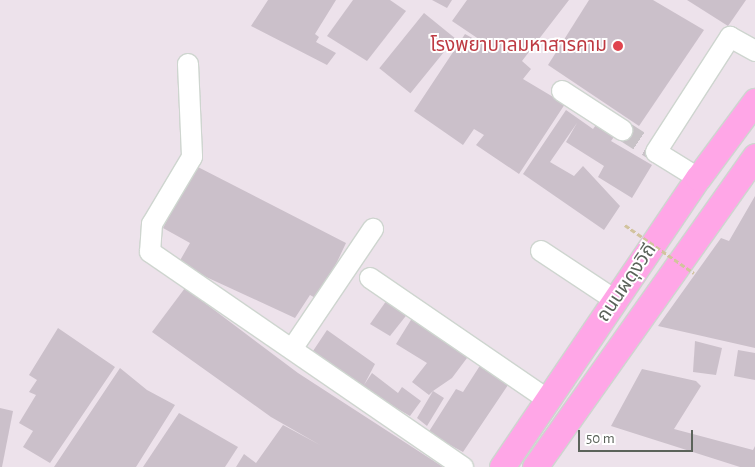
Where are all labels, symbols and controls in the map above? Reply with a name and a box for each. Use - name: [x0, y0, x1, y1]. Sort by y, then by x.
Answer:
- place label: โรงพยาบาลมหาสารคาม: [430, 35, 607, 57]
- marker: โรงพยาบาลมหาสารคาม: [611, 39, 625, 53]
- street label: ถนนผดุงวิถี: [592, 239, 662, 327]
- scale bar: [580, 420, 695, 452]
- text: 50 m: [586, 431, 615, 446]

